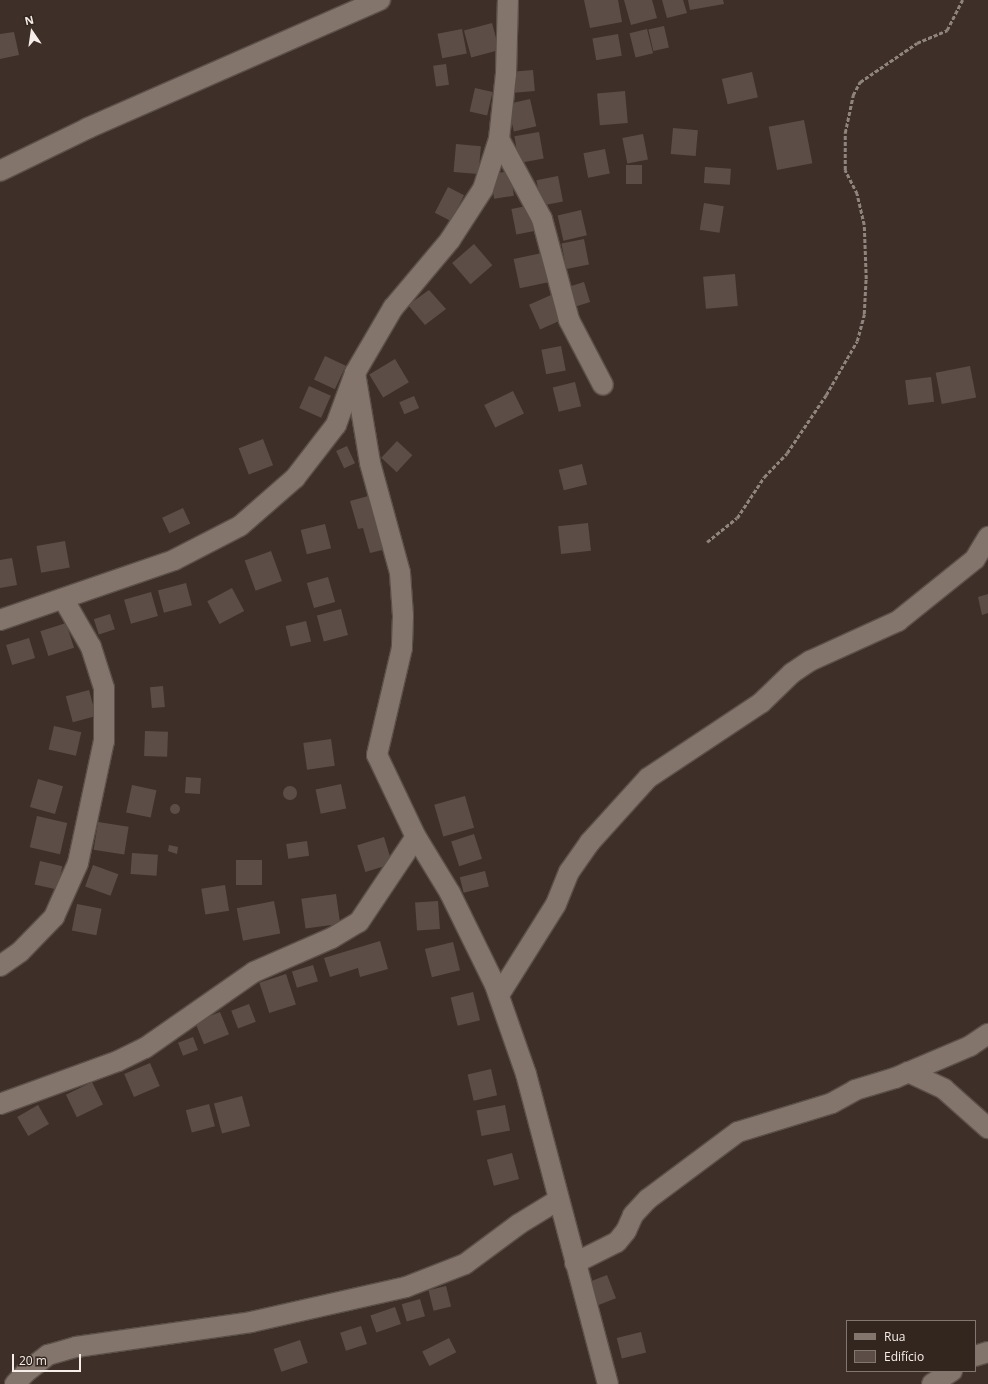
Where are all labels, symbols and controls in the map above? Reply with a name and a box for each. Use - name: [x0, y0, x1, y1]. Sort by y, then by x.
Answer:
- north arrow: [12, 12, 52, 52]
- text: N: [23, 12, 35, 28]
- legend: [846, 1320, 976, 1372]
- text: Rua: [884, 1328, 905, 1345]
- scale bar: [14, 1346, 83, 1372]
- text: Edifício: [884, 1348, 924, 1365]
- text: 20 m: [19, 1352, 47, 1369]

